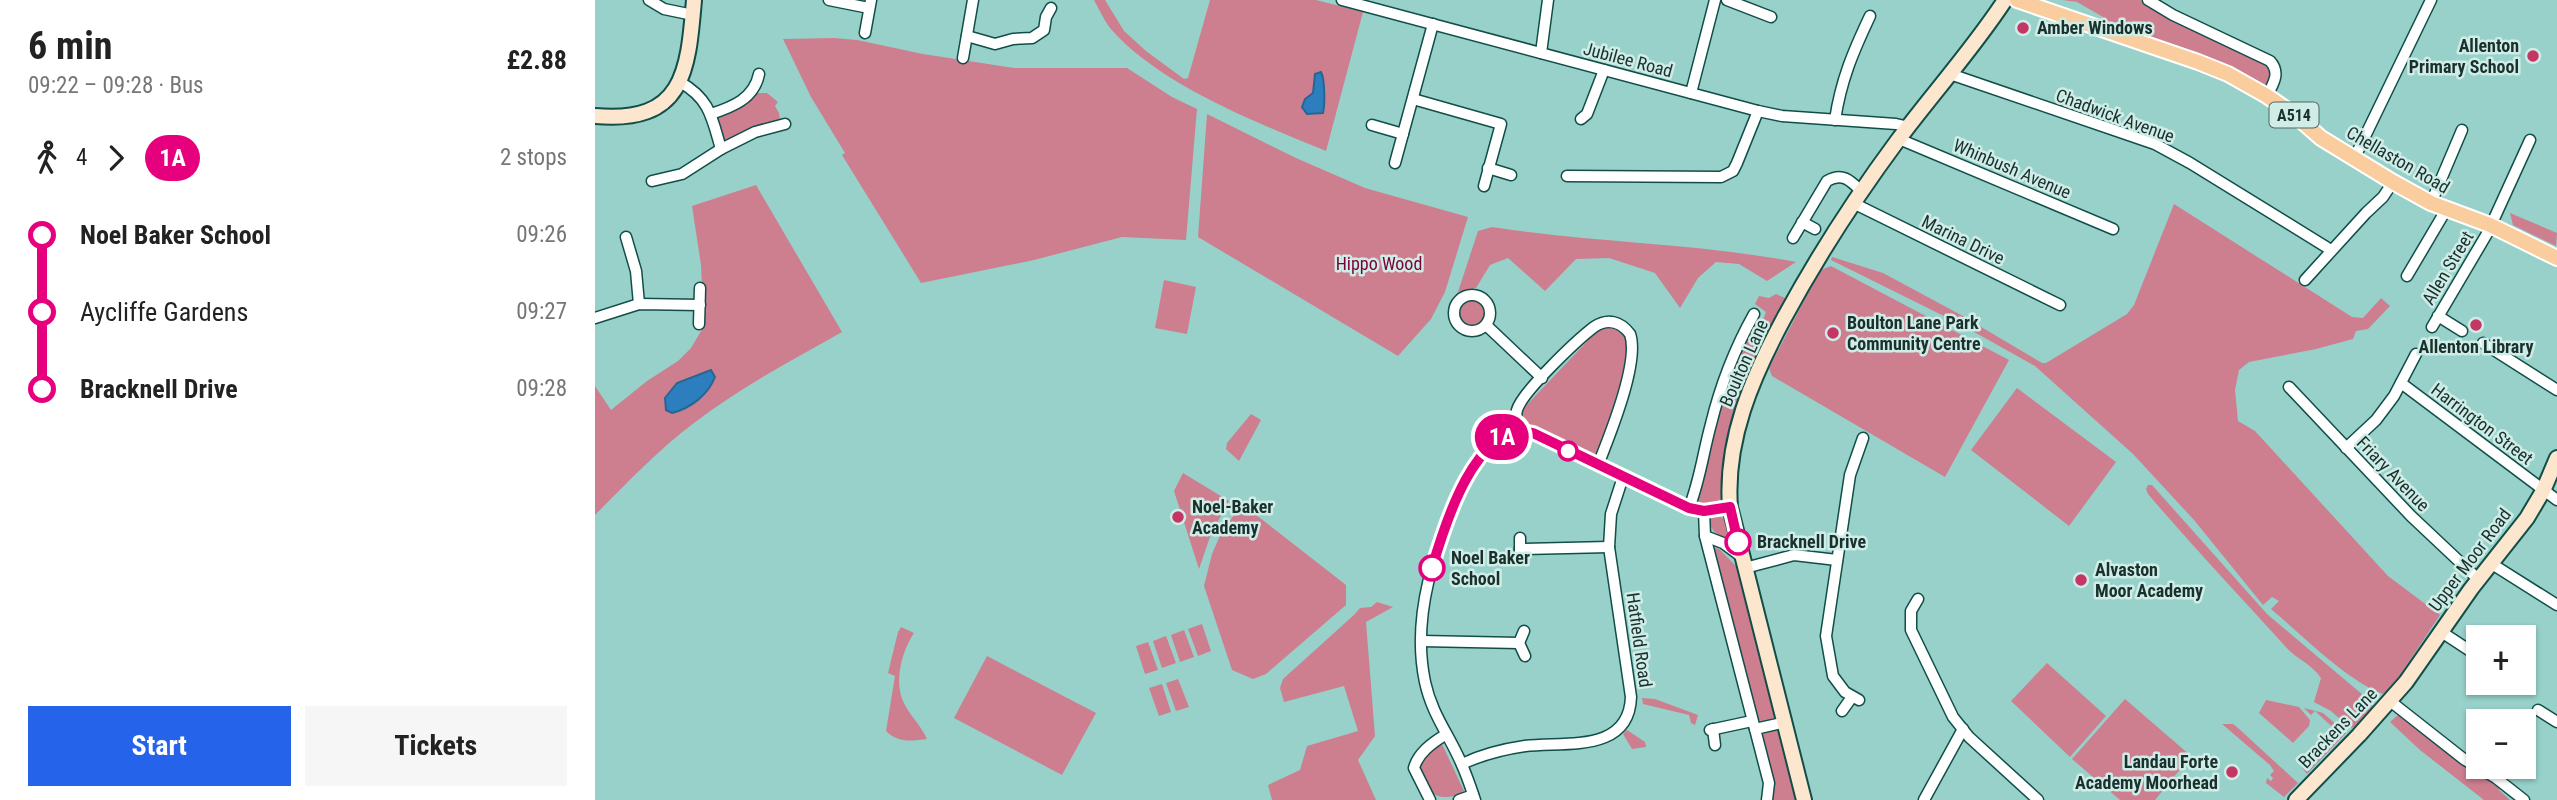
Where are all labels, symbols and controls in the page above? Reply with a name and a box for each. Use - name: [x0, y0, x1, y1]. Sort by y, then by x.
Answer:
- place label: Amber Windows: [2037, 17, 2153, 38]
- marker: Amber Windows: [2015, 20, 2031, 36]
- text: 6 min: [28, 24, 112, 68]
- place label: Allenton Primary School: [2409, 35, 2519, 77]
- street label: Jubilee Road: [1581, 38, 1675, 82]
- text: £2.88: [506, 45, 567, 75]
- marker: Allenton Primary School: [2525, 48, 2541, 64]
- text: 09:22 – 09:28 · Bus: [28, 72, 204, 99]
- street label: Chadwick Avenue: [2053, 84, 2177, 147]
- road number: A514: [2269, 102, 2319, 127]
- street label: Chellaston Road: [2343, 122, 2454, 198]
- street label: Whinbush Avenue: [1950, 134, 2074, 203]
- icon: walk: [28, 139, 66, 177]
- icon: forward: [97, 139, 135, 177]
- text: 4: [76, 144, 87, 171]
- text: 1A: [159, 144, 186, 172]
- text: 2 stops: [500, 144, 567, 171]
- street label: Marina Drive: [1919, 211, 2008, 269]
- text: Noel Baker School: [80, 220, 271, 250]
- text: 09:26: [516, 221, 567, 248]
- street label: Allen Street: [2417, 227, 2478, 308]
- park label: Hippo Wood: [1336, 253, 1422, 274]
- text: Aycliffe Gardens: [80, 297, 248, 327]
- text: 09:27: [516, 298, 567, 325]
- place label: Boulton Lane Park Community Centre: [1847, 312, 1981, 354]
- street label: Boulton Lane: [1715, 316, 1772, 410]
- marker: Allenton Library: [2468, 317, 2484, 333]
- marker: Boulton Lane Park Community Centre: [1825, 325, 1841, 341]
- place label: Allenton Library: [2419, 336, 2533, 357]
- text: Bracknell Drive: [80, 374, 238, 404]
- text: 09:28: [516, 375, 567, 402]
- street label: Harrington Street: [2427, 379, 2537, 469]
- line badge: 1A: [1471, 414, 1534, 460]
- text: 1A: [1489, 423, 1515, 451]
- street label: Friary Avenue: [2353, 432, 2434, 515]
- unlabelled marker: [1558, 441, 1578, 461]
- place label: Noel-Baker Academy: [1192, 496, 1273, 538]
- street label: Upper Moor Road: [2424, 504, 2515, 615]
- marker: Noel-Baker Academy: [1170, 509, 1186, 525]
- marker: Bracknell Drive: [1725, 529, 1751, 555]
- place label: Bracknell Drive: [1757, 531, 1866, 552]
- place label: Noel Baker School: [1451, 547, 1530, 589]
- marker: Noel Baker School: [1419, 555, 1445, 581]
- place label: Alvaston Moor Academy: [2095, 559, 2203, 601]
- marker: Alvaston Moor Academy: [2073, 572, 2089, 588]
- street label: Hatfield Road: [1622, 591, 1657, 689]
- map controls: [2466, 625, 2536, 779]
- button: +: [2466, 625, 2536, 695]
- street label: Brackens Lane: [2294, 683, 2381, 772]
- button: Start: [28, 706, 291, 786]
- button: Tickets: [305, 706, 567, 786]
- button: −: [2466, 709, 2536, 779]
- place label: Landau Forte Academy Moorhead: [2075, 751, 2218, 793]
- marker: Landau Forte Academy Moorhead: [2224, 764, 2240, 780]

